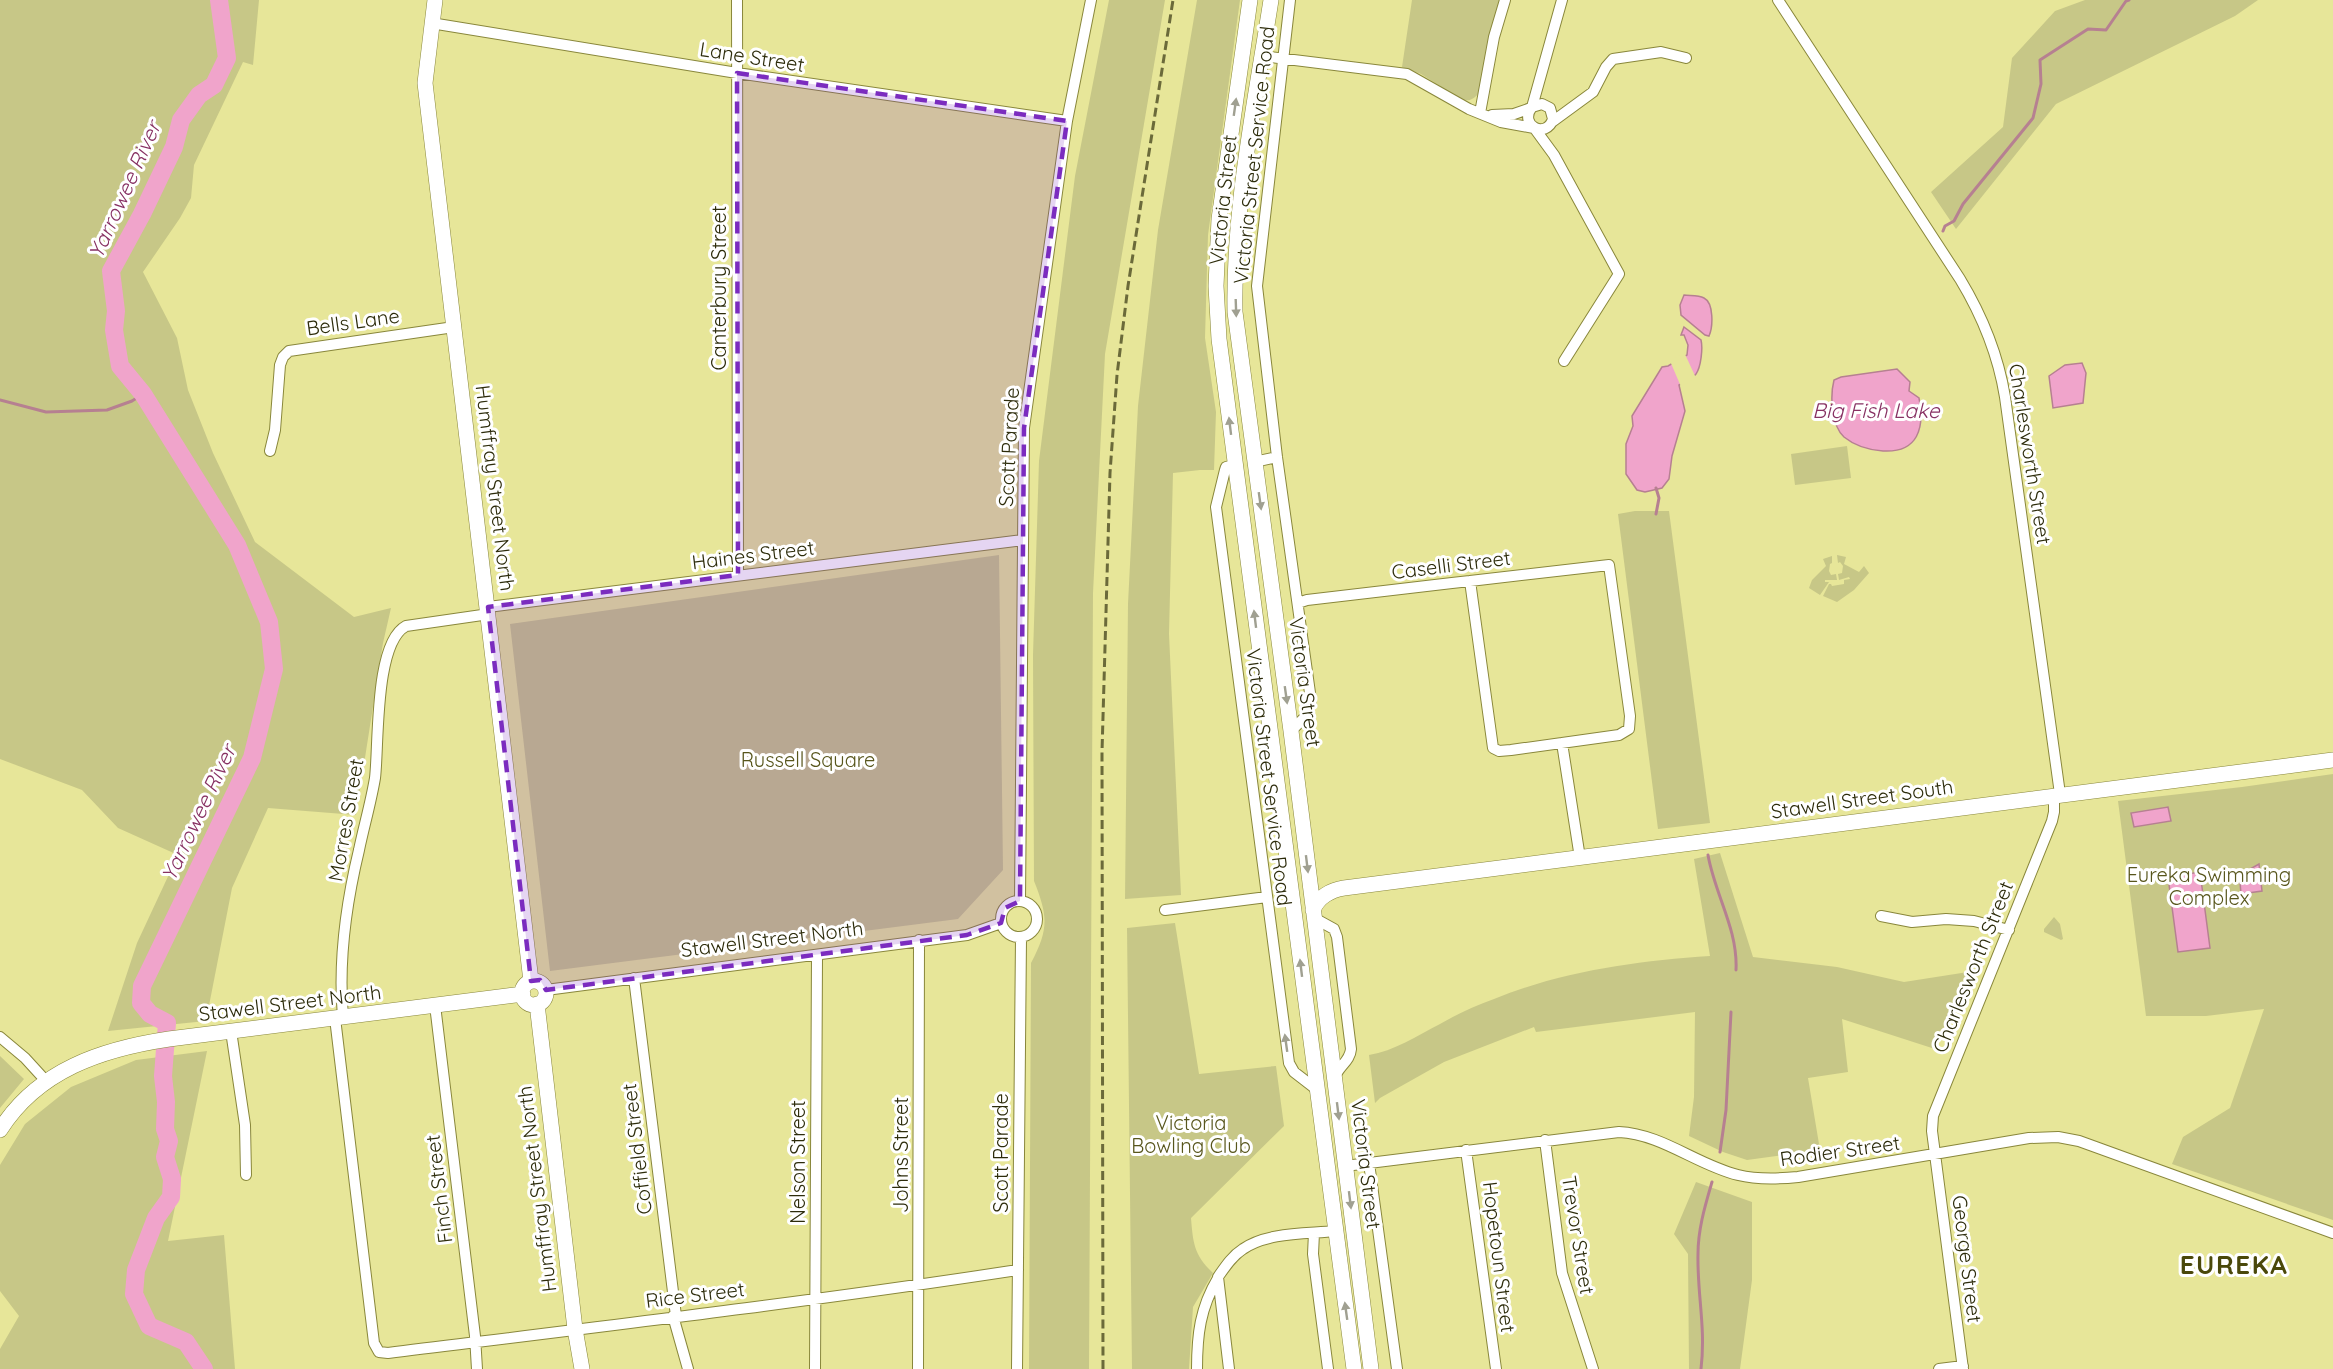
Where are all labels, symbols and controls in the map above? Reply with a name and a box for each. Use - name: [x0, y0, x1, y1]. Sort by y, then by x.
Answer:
- street label: Victoria Street Service Road: [1228, 25, 1279, 285]
- street label: Lane Street: [698, 36, 806, 77]
- one-way arrow: [1230, 97, 1239, 116]
- water label: Yarrowee River: [82, 115, 167, 262]
- street label: Victoria Street: [1203, 133, 1242, 266]
- street label: Canterbury Street: [706, 205, 731, 371]
- one-way arrow: [1231, 298, 1240, 317]
- street label: Bells Lane: [305, 303, 401, 340]
- street label: Charlesworth Street: [2004, 362, 2057, 546]
- street label: Humffray Street North: [470, 383, 521, 592]
- street label: Scott Parade: [993, 387, 1024, 507]
- water label: Big Fish Lake: [1812, 397, 1941, 423]
- one-way arrow: [1225, 416, 1234, 435]
- one-way arrow: [1255, 492, 1264, 511]
- street label: Haines Street: [690, 535, 816, 574]
- street label: Caselli Street: [1390, 545, 1512, 584]
- one-way arrow: [1250, 610, 1260, 629]
- street label: Victoria Street: [1284, 615, 1327, 749]
- street label: Victoria Street Service Road: [1241, 647, 1298, 907]
- one-way arrow: [1281, 685, 1291, 704]
- water label: Yarrowee River: [155, 738, 242, 885]
- park label: Russell Square: [741, 747, 875, 772]
- street label: Morres Street: [322, 756, 369, 883]
- street label: Stawell Street South: [1769, 773, 1955, 824]
- one-way arrow: [1303, 855, 1312, 874]
- park label: Eureka Swimming Complex: [2127, 862, 2291, 910]
- street label: Charlesworth Street: [1927, 877, 2018, 1056]
- street label: Stawell Street North: [679, 915, 865, 962]
- one-way arrow: [1296, 958, 1305, 977]
- street label: Stawell Street North: [197, 979, 383, 1026]
- one-way arrow: [1282, 1033, 1291, 1052]
- street label: Coffield Street: [616, 1082, 657, 1216]
- street label: Humffray Street North: [511, 1085, 562, 1294]
- street label: Scott Parade: [988, 1093, 1013, 1213]
- street label: Johns Street: [888, 1097, 913, 1213]
- street label: Victoria Street: [1346, 1097, 1387, 1231]
- street label: Nelson Street: [785, 1100, 810, 1224]
- one-way arrow: [1333, 1101, 1343, 1120]
- park label: Victoria Bowling Club: [1131, 1110, 1251, 1158]
- street label: Rodier Street: [1778, 1130, 1902, 1171]
- street label: Finch Street: [419, 1133, 458, 1245]
- street label: Trevor Street: [1557, 1174, 1600, 1296]
- street label: Hopetoun Street: [1478, 1180, 1521, 1334]
- one-way arrow: [1345, 1190, 1354, 1209]
- street label: George Street: [1947, 1194, 1988, 1324]
- district label: EUREKA: [2180, 1248, 2288, 1281]
- street label: Rice Street: [644, 1276, 746, 1313]
- one-way arrow: [1341, 1301, 1351, 1320]

